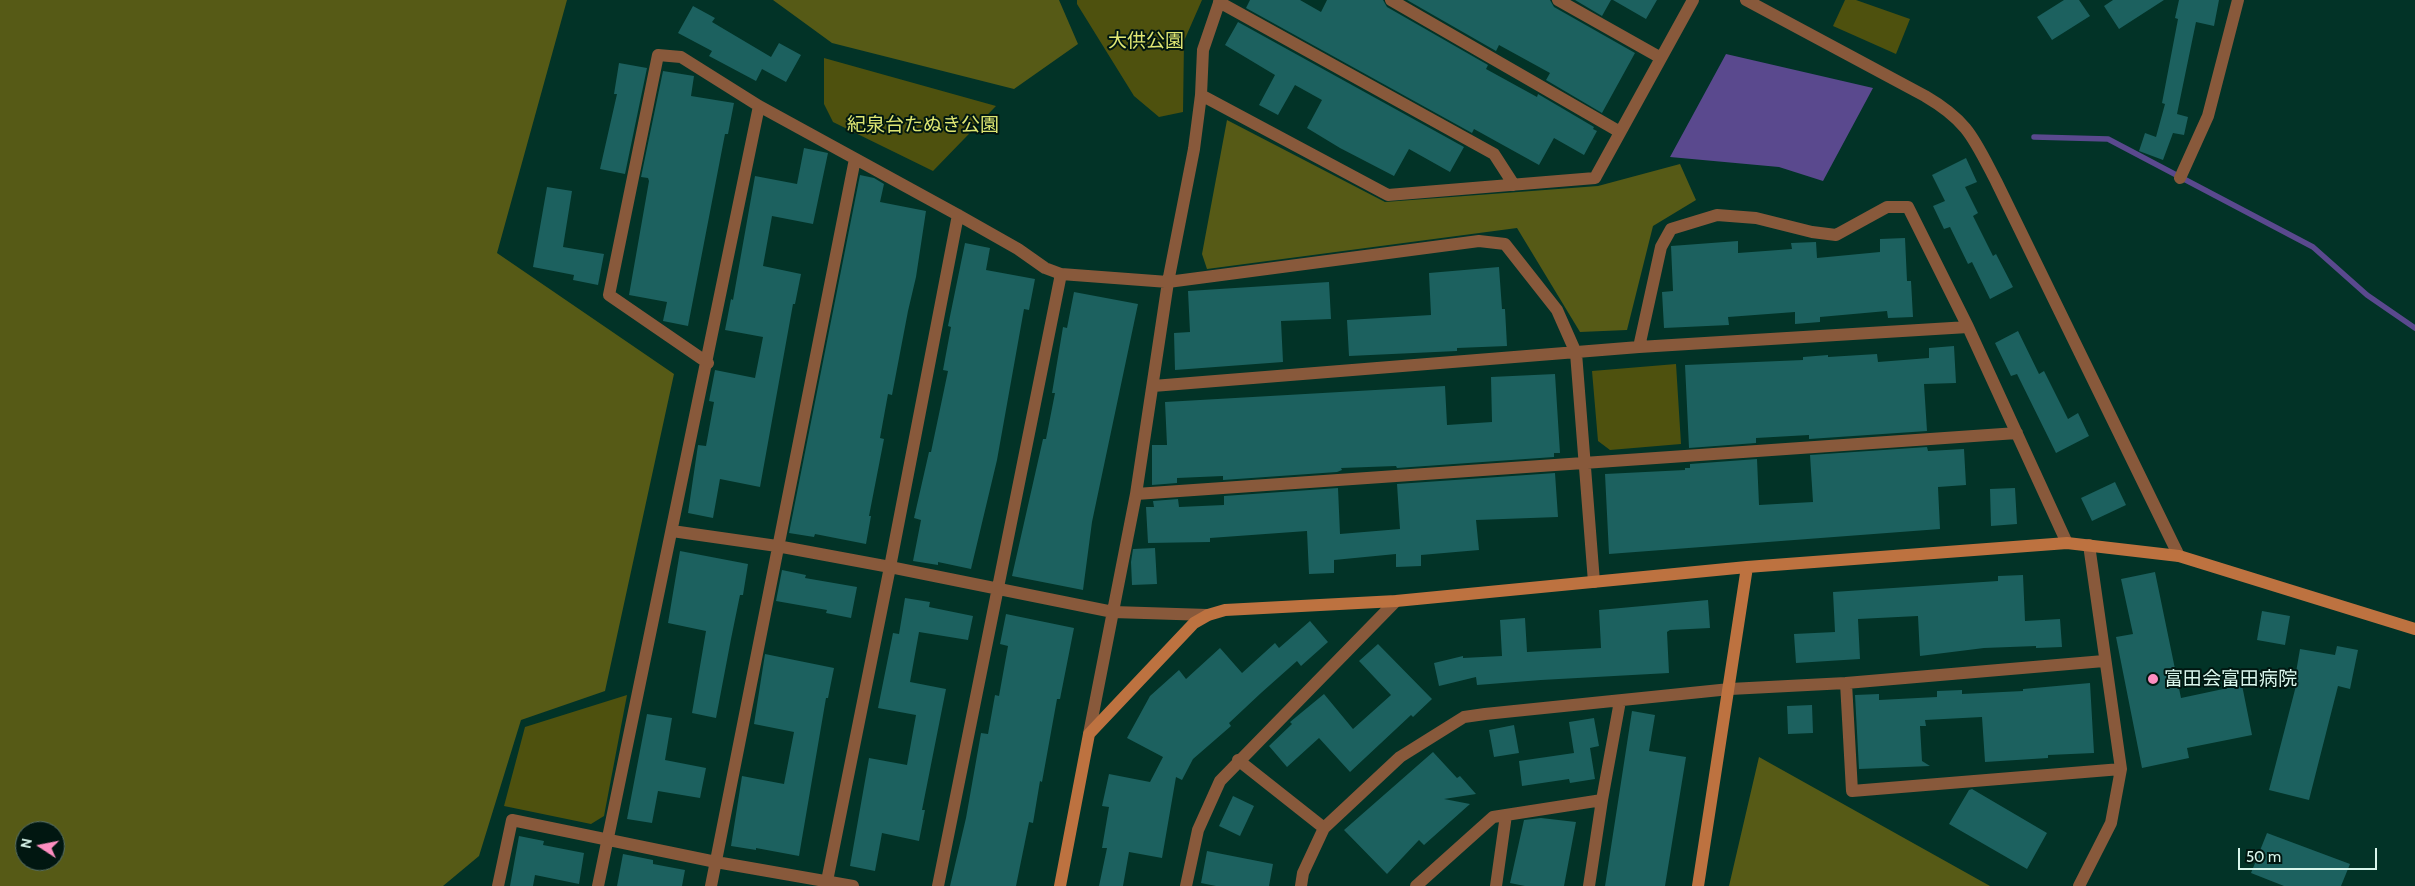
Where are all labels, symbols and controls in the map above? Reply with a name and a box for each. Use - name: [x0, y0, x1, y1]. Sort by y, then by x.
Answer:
- park label: 大供公園: [1108, 30, 1184, 52]
- park label: 紀泉台たぬき公園: [847, 114, 999, 136]
- place label: 富田会富田病院: [2164, 668, 2297, 690]
- marker: 富田会富田病院: [2146, 672, 2160, 686]
- north arrow: [15, 821, 65, 871]
- text: N: [16, 837, 36, 850]
- scale bar: [2240, 838, 2379, 870]
- text: 50 m: [2246, 848, 2281, 866]

